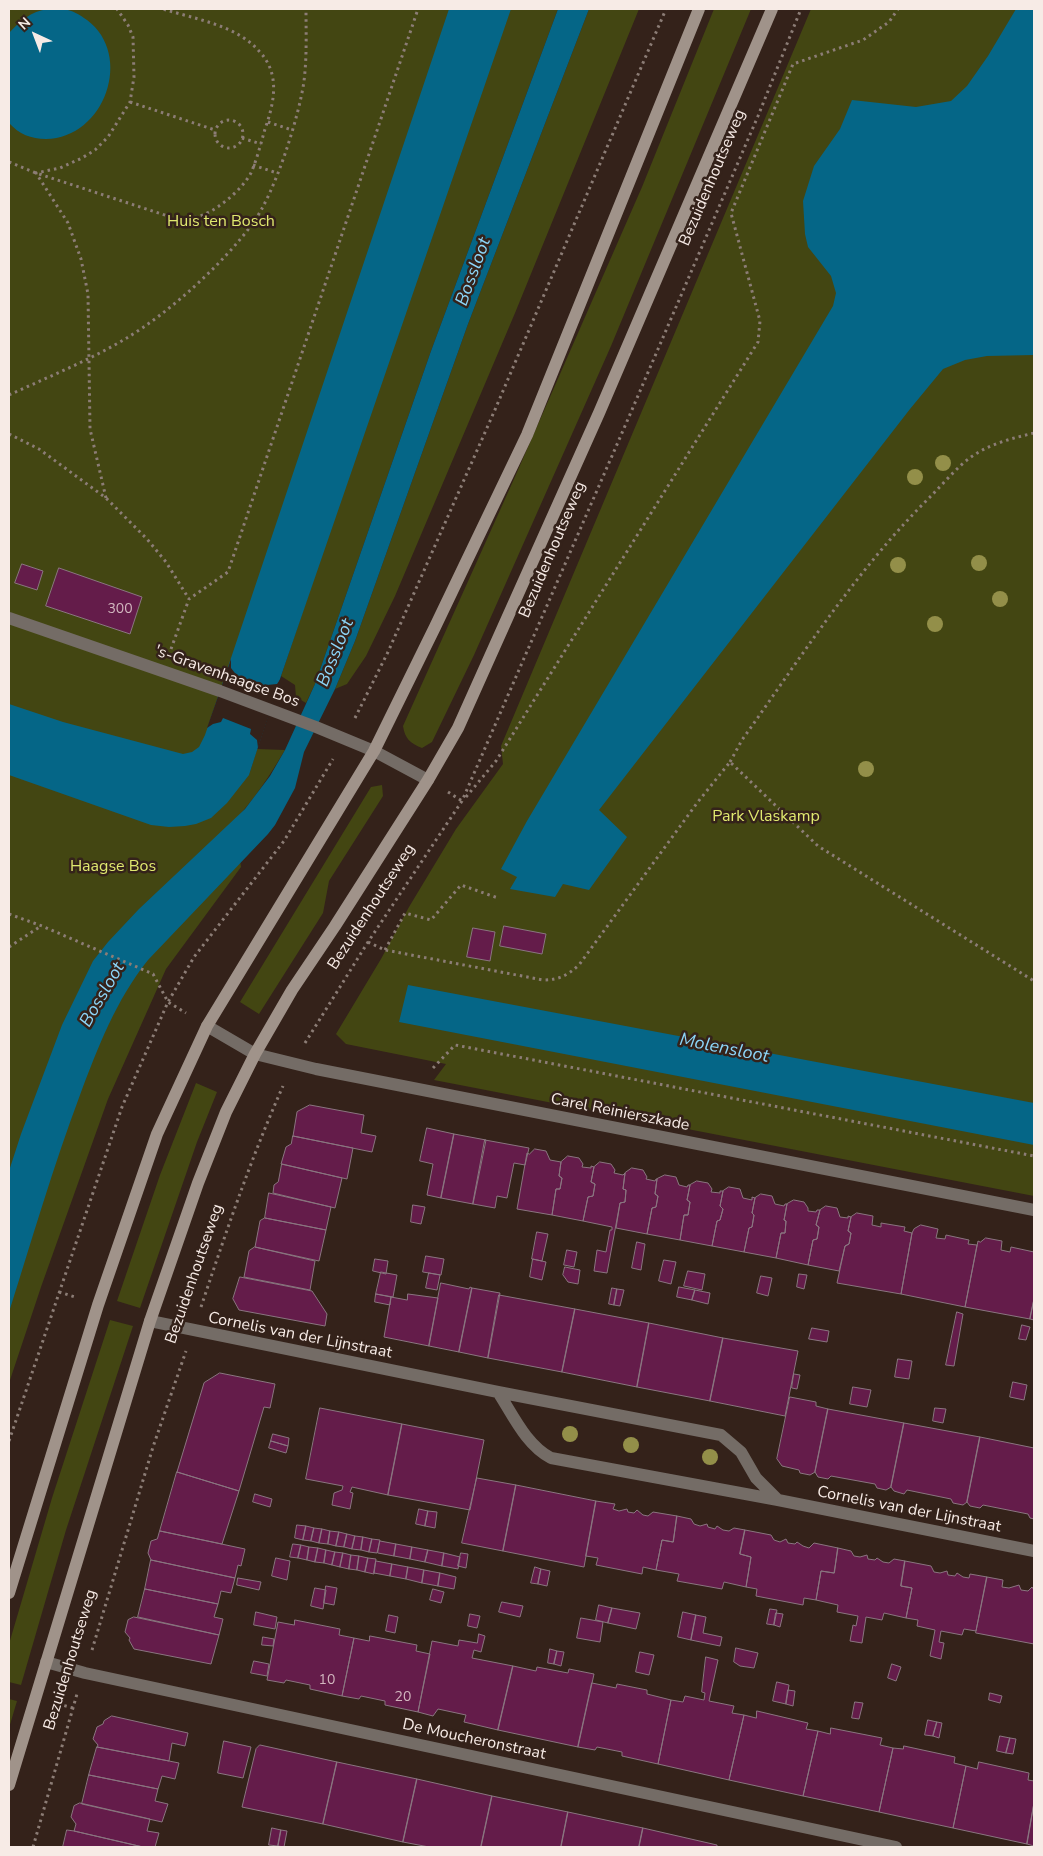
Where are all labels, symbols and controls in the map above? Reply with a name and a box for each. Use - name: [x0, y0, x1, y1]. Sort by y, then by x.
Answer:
- north arrow: [10, 10, 60, 60]
- text: N: [14, 13, 35, 34]
- street label: Bezuidenhoutseweg: [676, 107, 750, 249]
- park label: Huis ten Bosch: [167, 212, 275, 232]
- water label: Bossloot: [452, 235, 496, 309]
- street label: Bezuidenhoutseweg: [516, 479, 590, 621]
- house number: 300: [107, 602, 133, 618]
- water label: Bossloot: [313, 616, 359, 690]
- street label: 's-Gravenhaagse Bos: [152, 642, 302, 712]
- park label: Park Vlaskamp: [712, 807, 820, 827]
- street label: Bezuidenhoutseweg: [324, 840, 420, 974]
- park label: Haagse Bos: [70, 857, 156, 877]
- water label: Bossloot: [76, 959, 130, 1031]
- water label: Molensloot: [677, 1030, 771, 1068]
- street label: Carel Reinierszkade: [549, 1090, 691, 1136]
- street label: Bezuidenhoutseweg: [162, 1202, 228, 1346]
- street label: Cornelis van der Lijnstraat: [206, 1309, 394, 1363]
- street label: Cornelis van der Lijnstraat: [815, 1483, 1003, 1537]
- street label: Bezuidenhoutseweg: [40, 1587, 102, 1733]
- house number: 10: [319, 1673, 335, 1689]
- house number: 20: [395, 1690, 411, 1706]
- street label: De Moucheronstraat: [401, 1715, 547, 1765]

